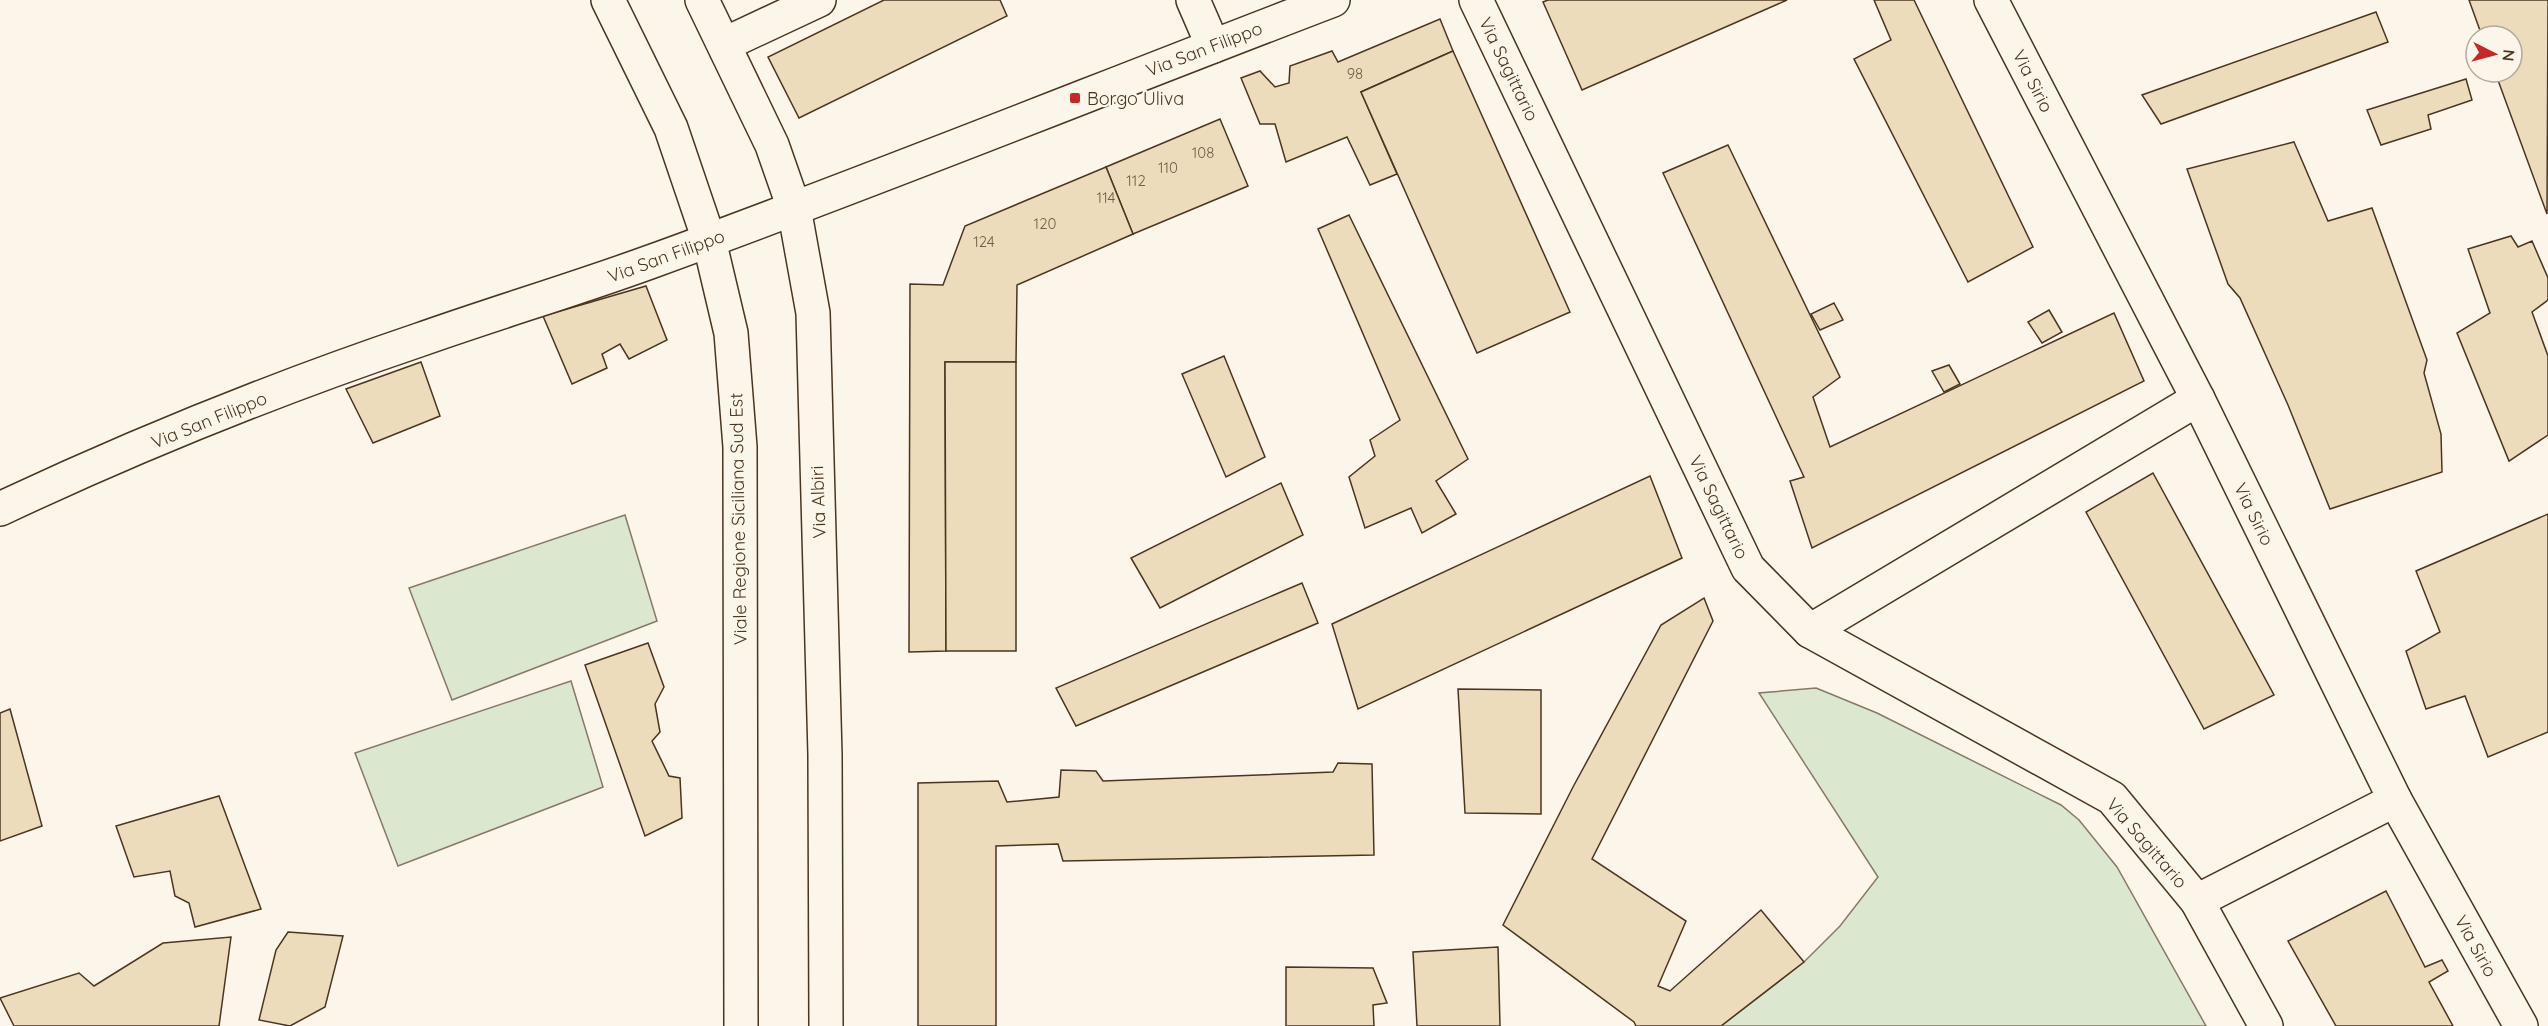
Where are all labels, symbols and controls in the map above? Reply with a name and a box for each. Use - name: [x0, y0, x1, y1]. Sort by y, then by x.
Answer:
- street label: Via Sagittario: [1474, 13, 1544, 125]
- street label: Via San Filippo: [1143, 16, 1265, 82]
- north arrow: [2464, 24, 2524, 84]
- street label: Via Sirio: [2007, 46, 2059, 116]
- text: N: [2498, 49, 2519, 62]
- house number: 98: [1347, 64, 1363, 83]
- place label: Borgo Uliva: [1087, 87, 1184, 110]
- marker: Borgo Uliva: [1068, 91, 1082, 105]
- house number: 108: [1192, 143, 1214, 162]
- house number: 110: [1158, 158, 1178, 177]
- house number: 112: [1126, 171, 1146, 190]
- house number: 114: [1097, 188, 1115, 207]
- house number: 120: [1034, 214, 1056, 233]
- street label: Via San Filippo: [604, 224, 728, 288]
- house number: 124: [973, 232, 995, 251]
- street label: Via San Filippo: [148, 386, 270, 454]
- street label: Viale Regione Siciliana Sud Est: [724, 393, 752, 645]
- street label: Via Sagittario: [1684, 451, 1754, 563]
- street label: Via Albiri: [805, 465, 831, 539]
- street label: Via Sirio: [2229, 479, 2279, 549]
- street label: Via Sagittario: [2101, 793, 2193, 893]
- street label: Via Sirio: [2450, 911, 2502, 981]

